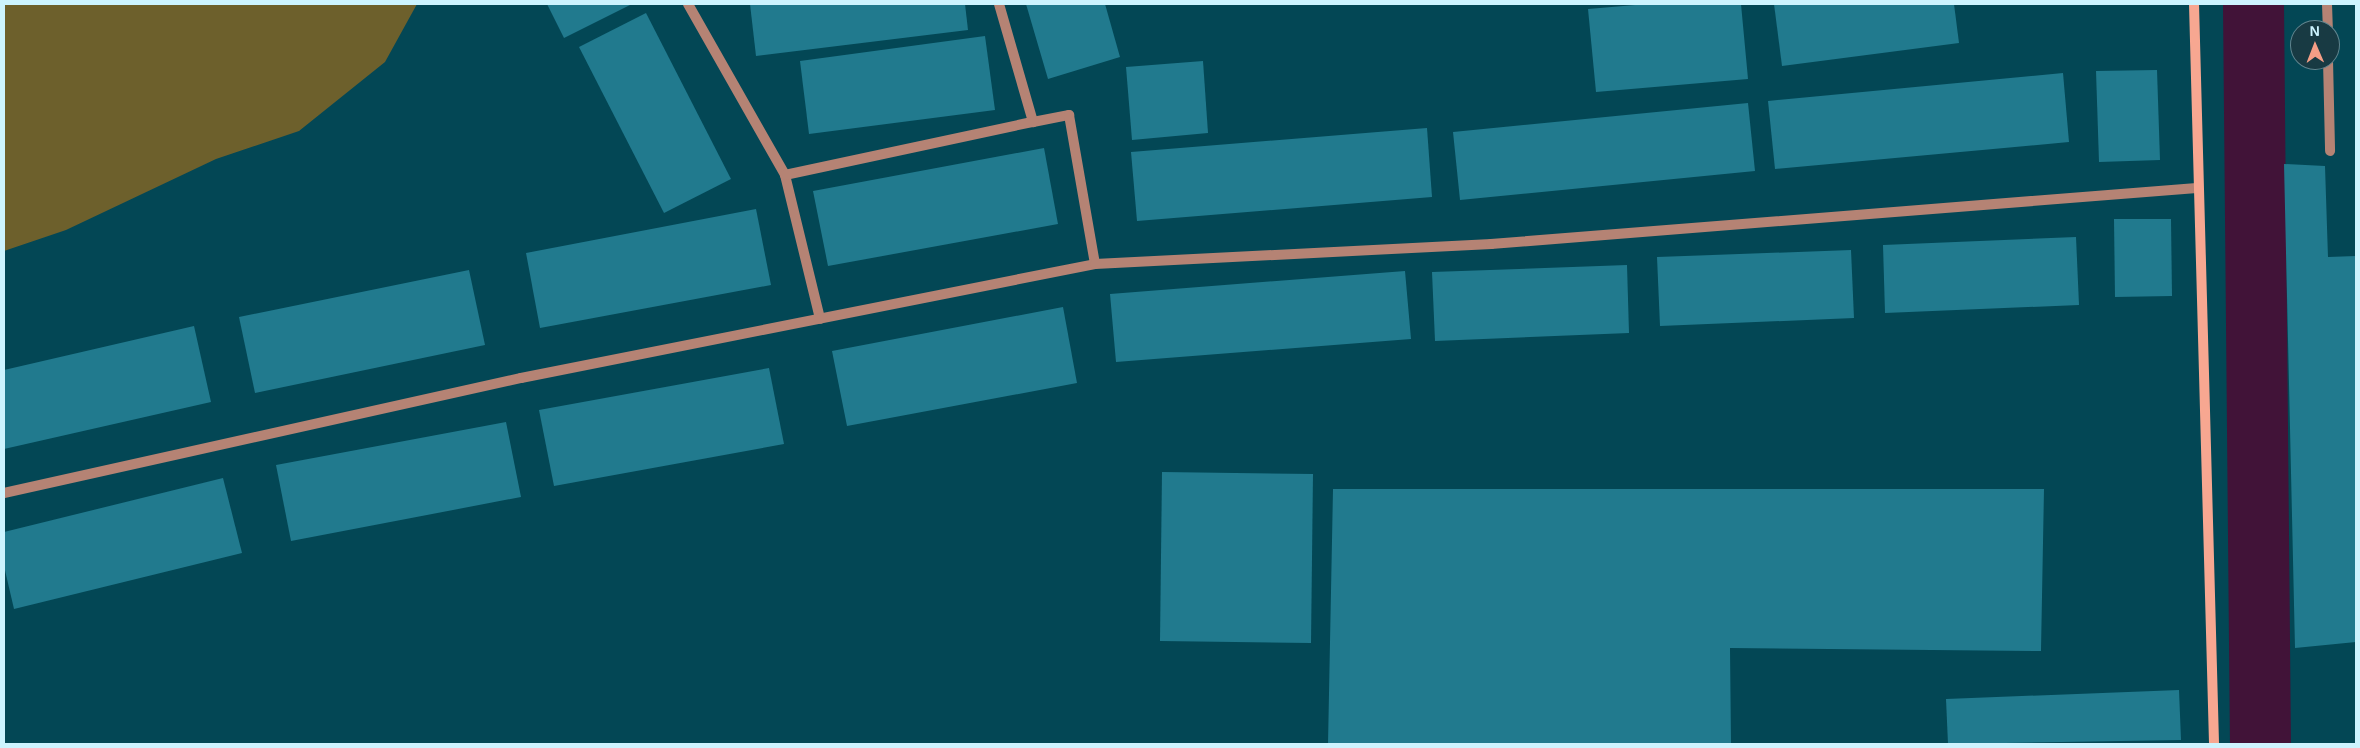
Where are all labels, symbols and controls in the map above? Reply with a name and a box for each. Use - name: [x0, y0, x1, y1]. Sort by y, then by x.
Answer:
- north arrow: [2290, 20, 2340, 70]
- text: N: [2310, 23, 2320, 39]

